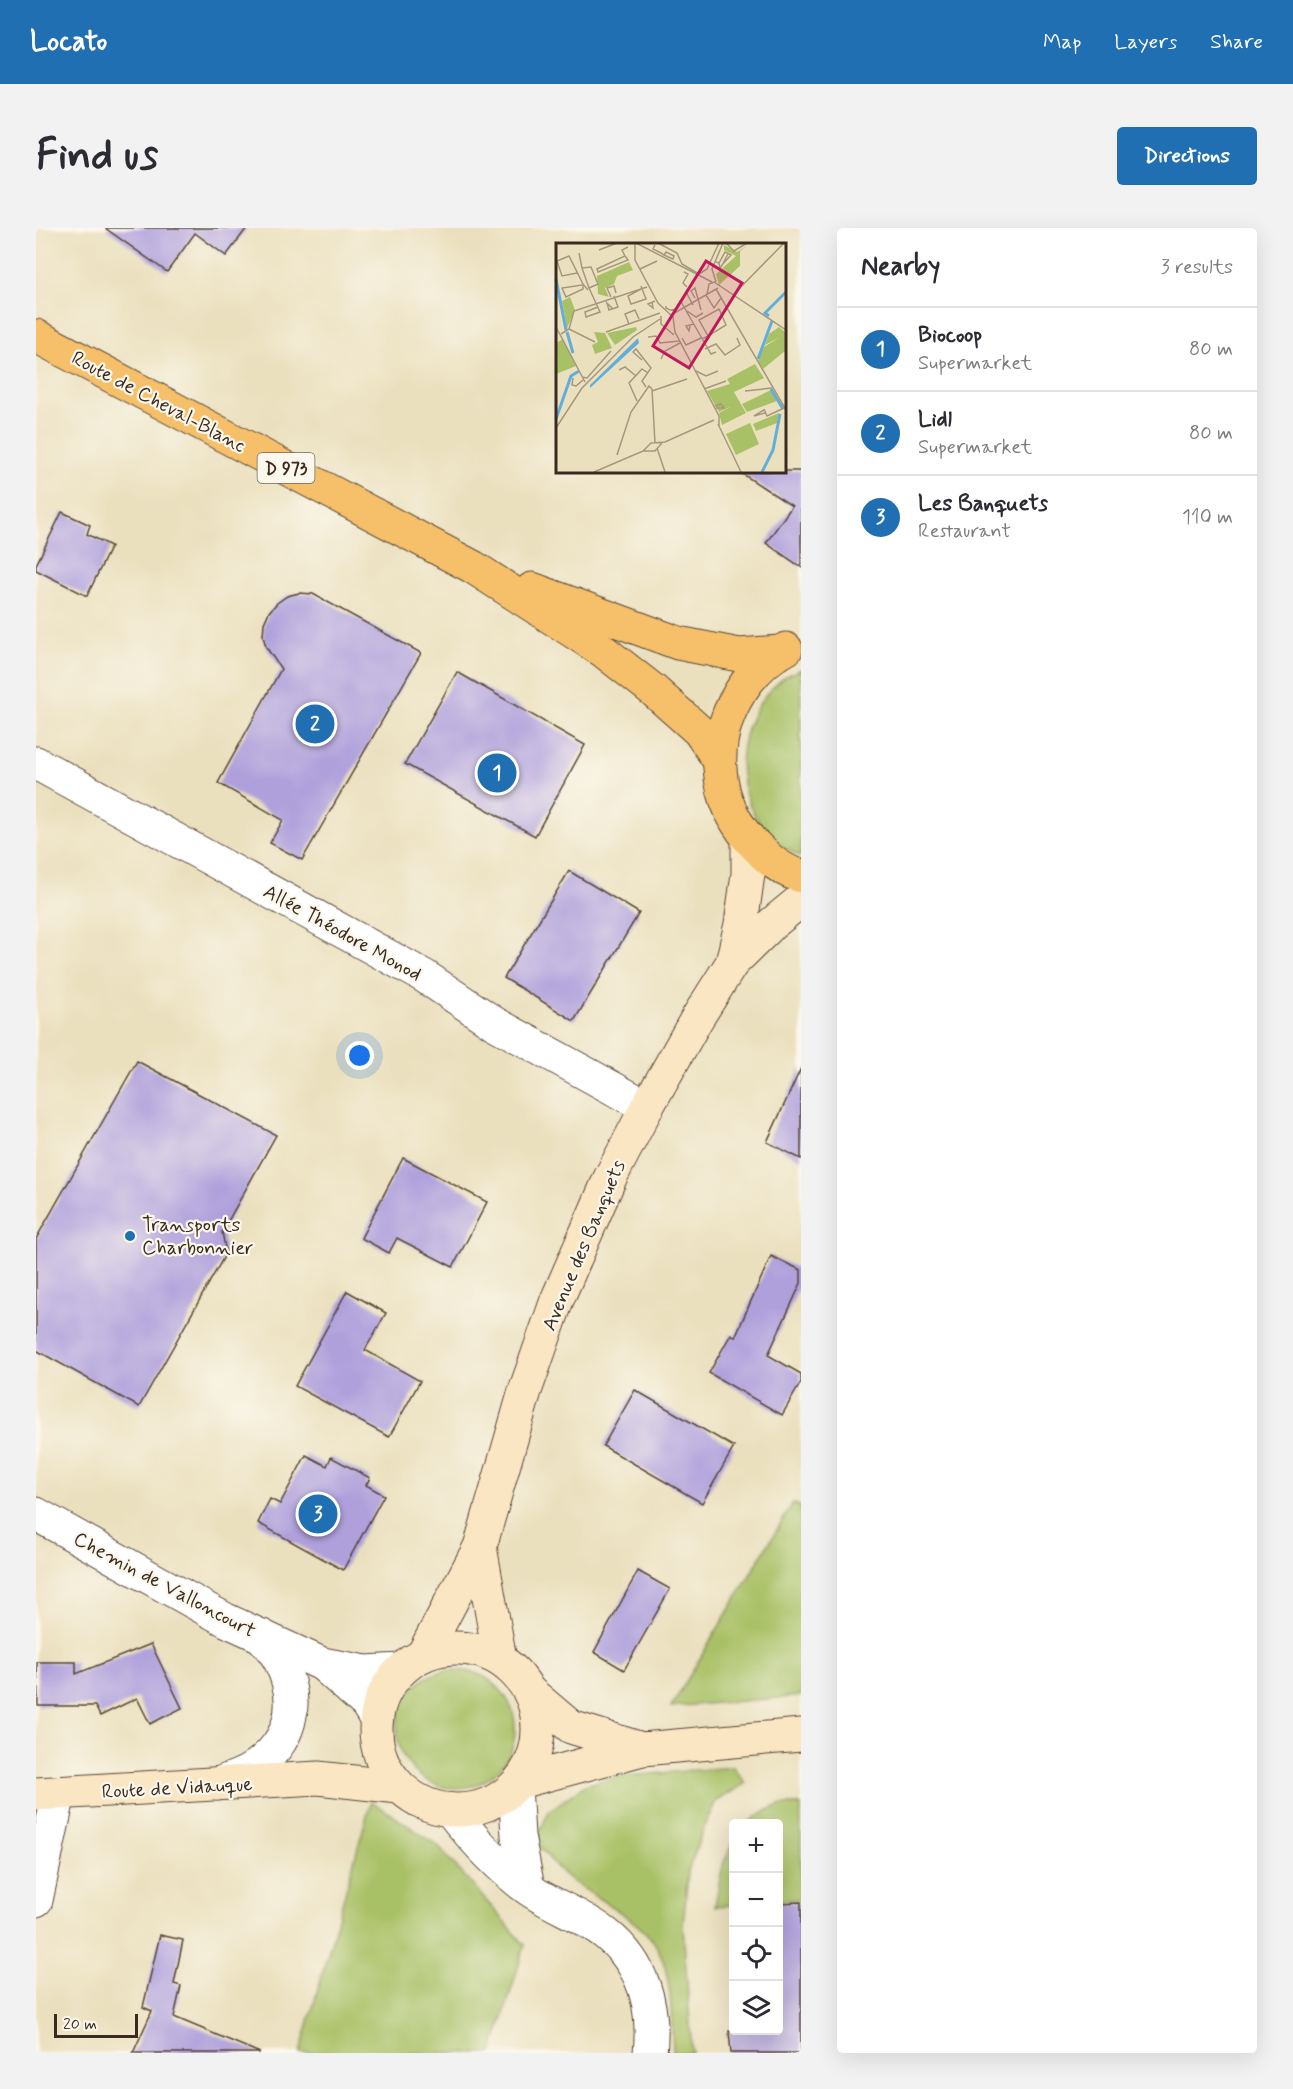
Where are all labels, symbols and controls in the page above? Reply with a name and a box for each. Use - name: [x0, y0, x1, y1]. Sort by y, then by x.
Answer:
- text: Locato: [30, 24, 107, 61]
- text: Map: [1043, 28, 1081, 56]
- text: Layers: [1114, 28, 1177, 56]
- text: Share: [1210, 28, 1263, 56]
- button: Directions: [1117, 127, 1257, 185]
- text: Find us: [36, 129, 158, 184]
- inset map: [556, 243, 786, 472]
- text: Nearby: [861, 250, 940, 284]
- text: 3 results: [1161, 254, 1233, 281]
- text: Biocoop: [918, 322, 982, 350]
- text: 1: [876, 336, 885, 363]
- text: 80 m: [1189, 336, 1233, 363]
- street label: Route de Cheval-Blanc: [66, 345, 250, 460]
- text: Supermarket: [918, 350, 1032, 377]
- text: Lidl: [918, 406, 952, 434]
- text: 2: [876, 420, 885, 447]
- text: 80 m: [1189, 420, 1233, 447]
- text: Supermarket: [918, 434, 1032, 461]
- road number: D 973: [258, 453, 314, 483]
- text: Les Banquets: [918, 490, 1048, 518]
- text: 3: [876, 504, 885, 531]
- text: 110 m: [1182, 504, 1233, 531]
- text: Restaurant: [918, 518, 1011, 545]
- pin: 2: [296, 702, 334, 746]
- pin: 1: [478, 750, 516, 796]
- street label: Allée Théodore Monod: [258, 879, 426, 988]
- your location: [345, 1041, 374, 1070]
- street label: Avenue des Banquets: [536, 1156, 633, 1335]
- place label: Transports Charbonnier: [142, 1212, 253, 1262]
- marker: Transports Charbonnier: [123, 1229, 137, 1243]
- pin: 3: [298, 1492, 338, 1536]
- street label: Chemin de Valloncourt: [68, 1526, 260, 1645]
- street label: Route de Vidauque: [101, 1771, 253, 1806]
- map controls: [729, 1819, 783, 2035]
- button: +: [729, 1819, 783, 1873]
- button: −: [729, 1873, 783, 1927]
- button: locate: [729, 1927, 783, 1981]
- button: layers: [729, 1981, 783, 2035]
- scale bar: [54, 2011, 138, 2038]
- text: 20 m: [63, 2014, 97, 2035]

